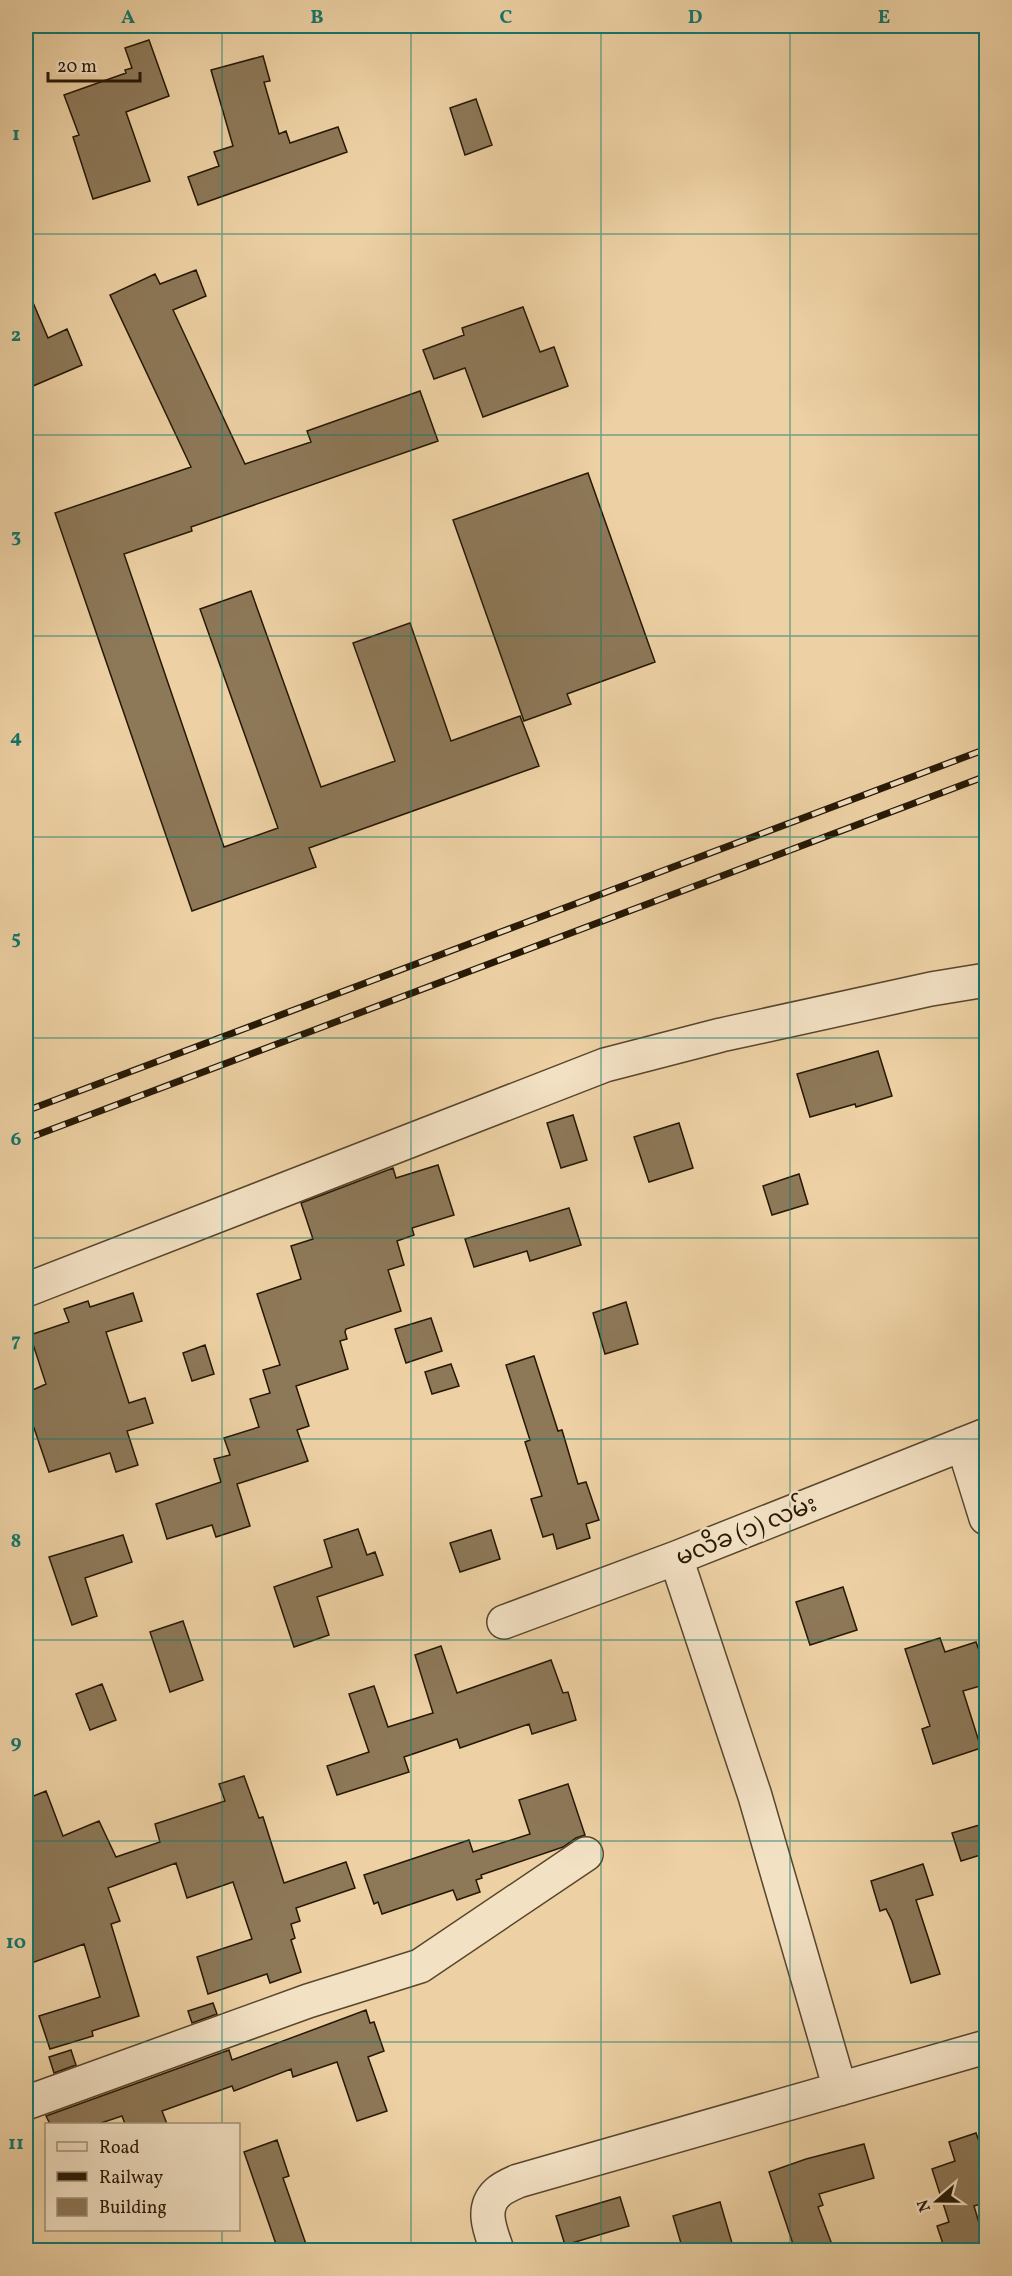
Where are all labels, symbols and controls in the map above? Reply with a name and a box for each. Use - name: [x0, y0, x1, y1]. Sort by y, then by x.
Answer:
- text: A: [121, 4, 135, 32]
- text: B: [310, 4, 324, 32]
- text: C: [500, 4, 513, 32]
- text: D: [688, 4, 702, 32]
- text: E: [878, 4, 890, 32]
- scale bar: [48, 45, 140, 83]
- text: 20 m: [57, 55, 97, 80]
- text: 1: [12, 121, 20, 149]
- text: 2: [11, 322, 21, 350]
- text: 3: [11, 523, 21, 551]
- text: 4: [10, 724, 22, 752]
- text: 5: [11, 925, 21, 953]
- text: 6: [11, 1126, 22, 1154]
- text: 7: [11, 1327, 21, 1355]
- street label: မလိခ (၁) လမ်း: [671, 1487, 822, 1576]
- text: 8: [11, 1528, 21, 1556]
- text: 9: [10, 1729, 22, 1757]
- text: 10: [6, 1929, 26, 1957]
- legend: [45, 2123, 240, 2231]
- text: 11: [8, 2130, 24, 2158]
- text: Road: [99, 2136, 140, 2161]
- text: Railway: [99, 2166, 163, 2191]
- north arrow: [907, 2171, 967, 2231]
- text: Building: [99, 2196, 167, 2221]
- text: N: [912, 2196, 937, 2215]

